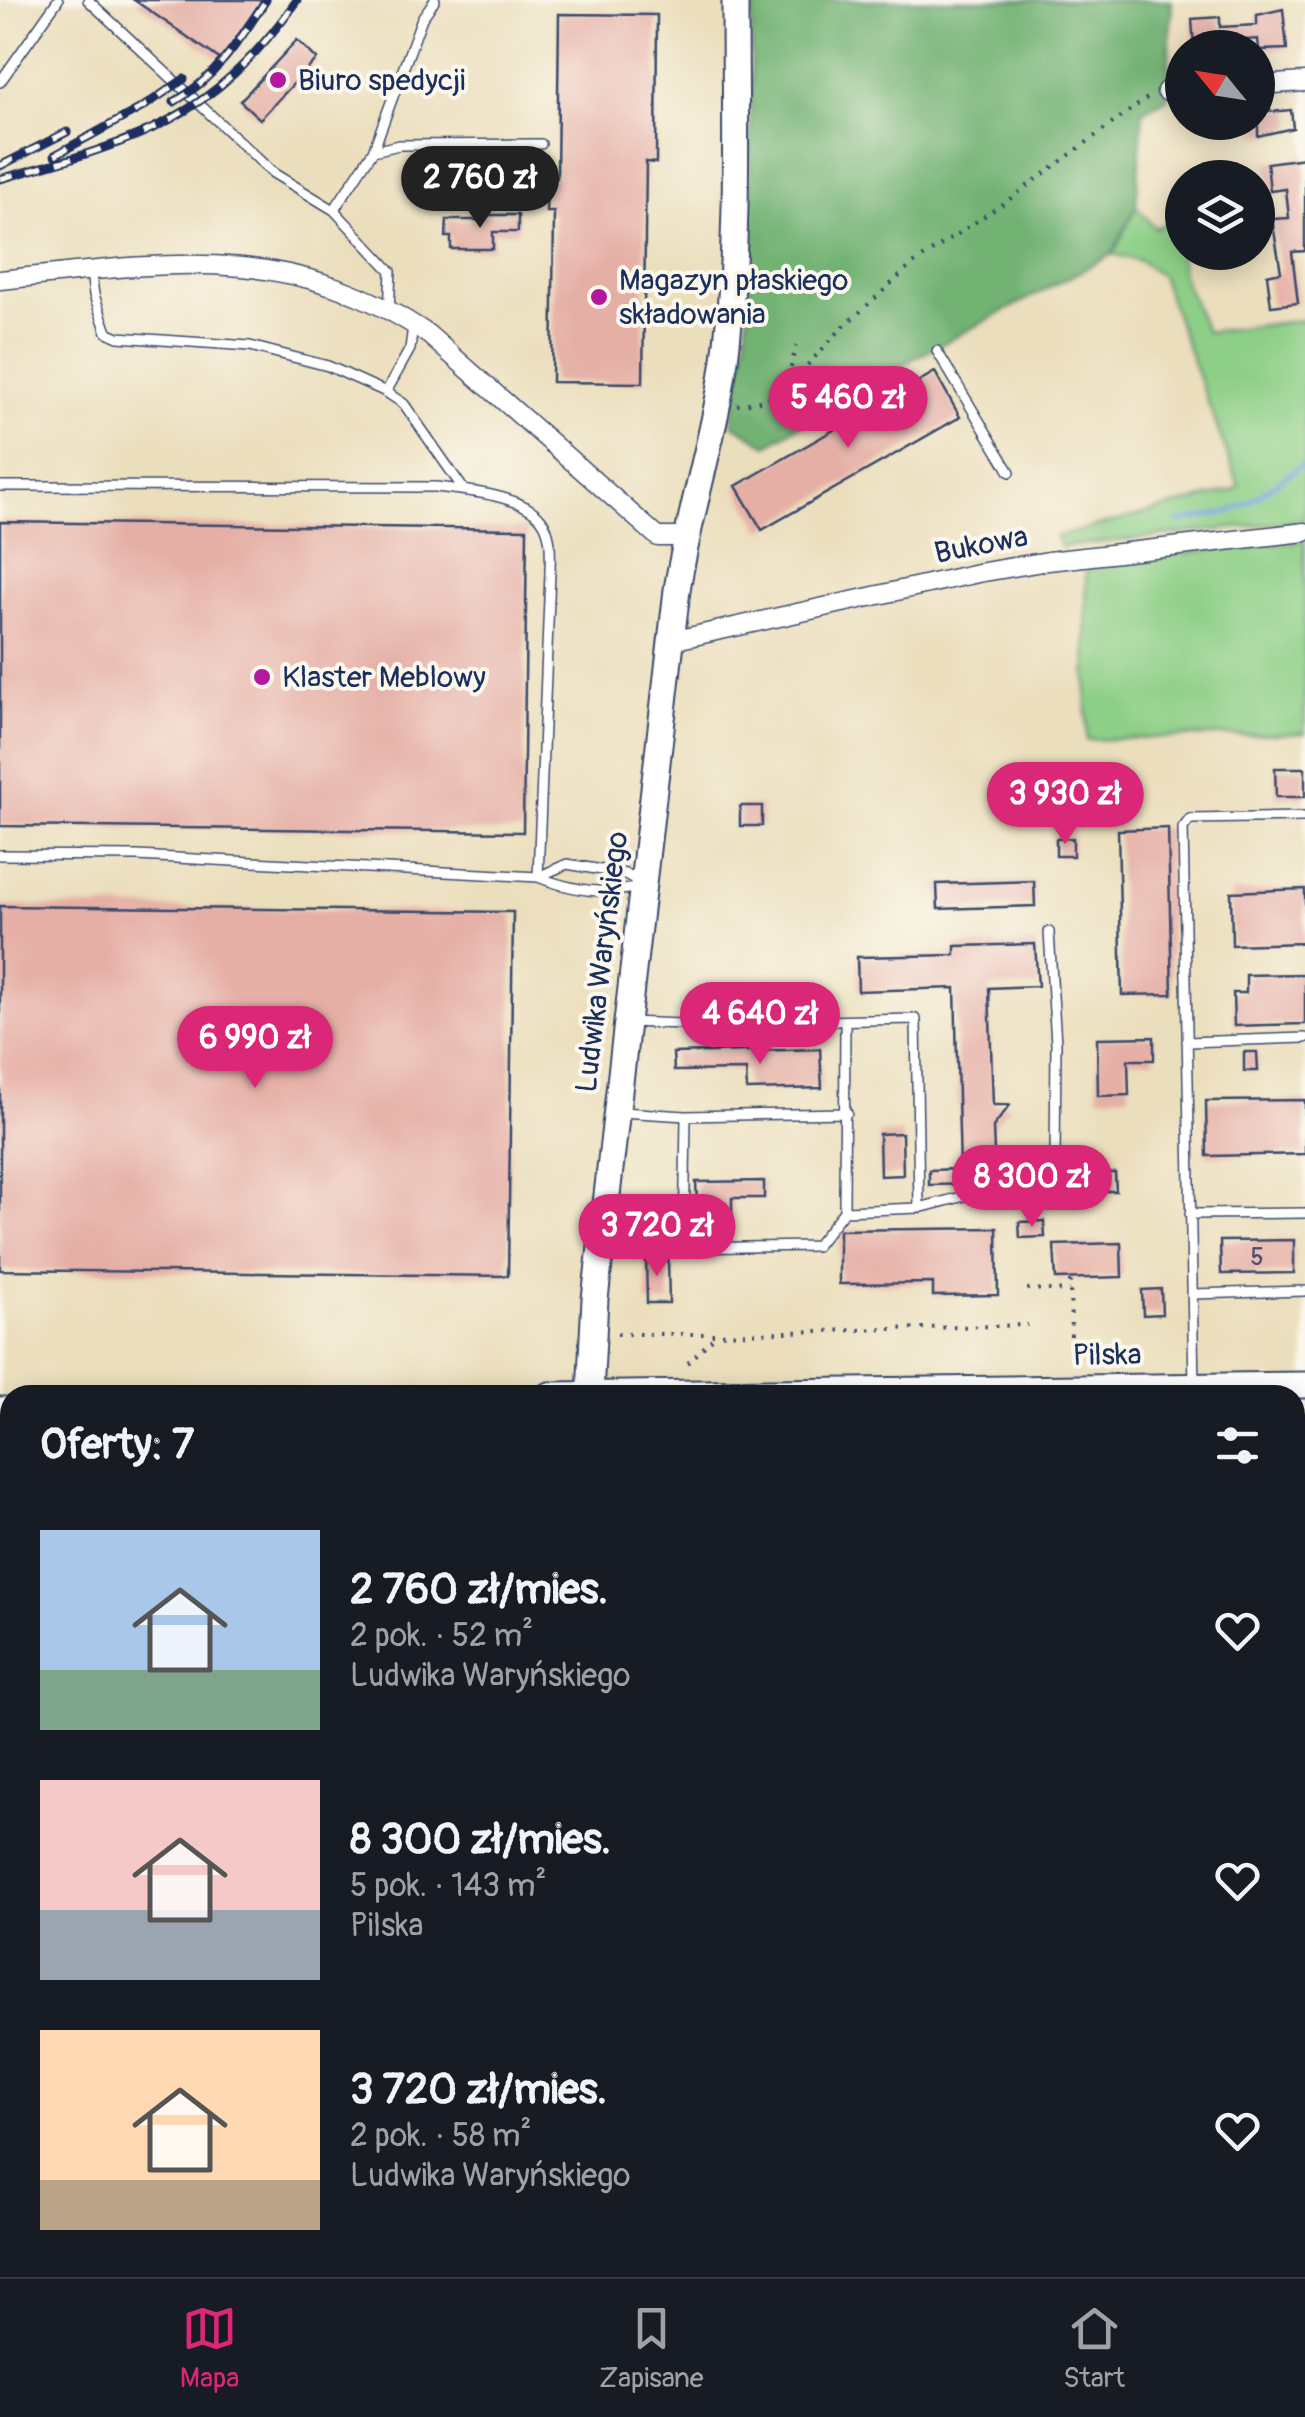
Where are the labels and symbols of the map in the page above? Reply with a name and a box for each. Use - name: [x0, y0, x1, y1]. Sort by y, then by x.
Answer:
- north arrow: [1165, 30, 1275, 140]
- place label: Biuro spedycji: [298, 62, 465, 99]
- marker: Biuro spedycji: [267, 69, 289, 91]
- pin: 2 760 zł: [377, 146, 583, 231]
- place label: Magazyn płaskiego składowania: [619, 262, 848, 333]
- marker: Magazyn płaskiego składowania: [588, 286, 610, 308]
- pin: 5 460 zł: [745, 366, 951, 451]
- street label: Bukowa: [931, 518, 1031, 572]
- place label: Klaster Meblowy: [282, 659, 486, 696]
- marker: Klaster Meblowy: [251, 666, 273, 688]
- pin: 3 930 zł: [962, 762, 1168, 847]
- street label: Ludwika Waryńskiego: [568, 829, 636, 1095]
- pin: 4 640 zł: [657, 982, 863, 1067]
- pin: 6 990 zł: [152, 1006, 358, 1091]
- pin: 8 300 zł: [929, 1145, 1135, 1230]
- pin: 3 720 zł: [554, 1194, 760, 1279]
- house number: 5: [1250, 1242, 1264, 1273]
- street label: Pilska: [1072, 1336, 1142, 1374]

